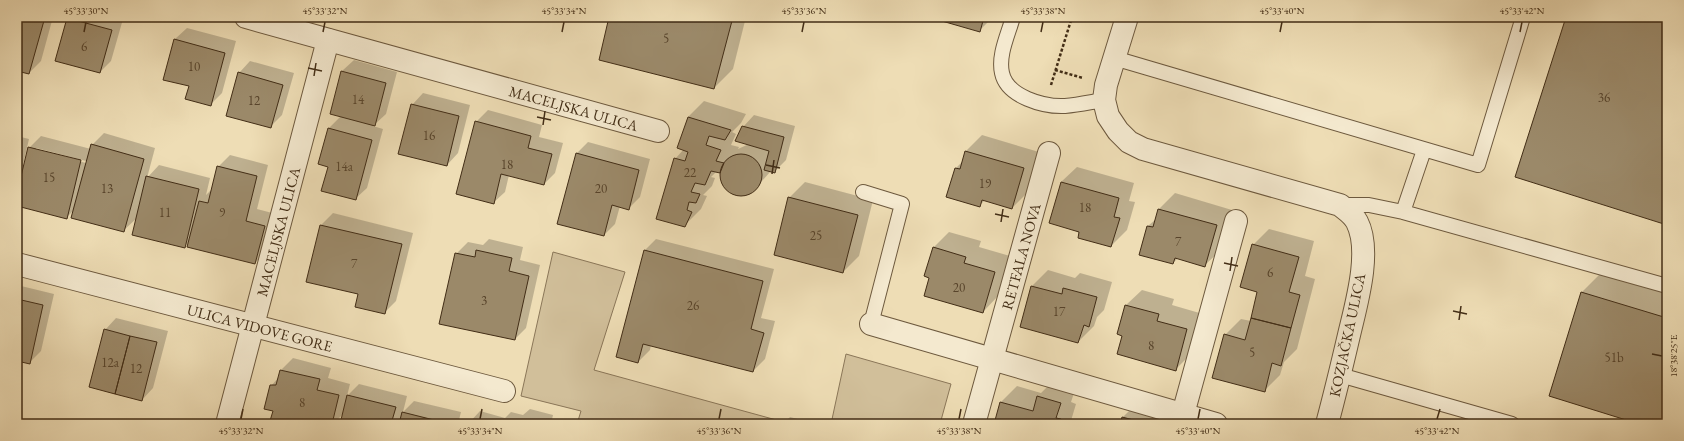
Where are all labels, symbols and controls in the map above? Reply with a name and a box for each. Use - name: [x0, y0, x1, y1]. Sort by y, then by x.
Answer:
- text: 45°33'30"N: [64, 4, 109, 17]
- text: 45°33'32"N: [303, 4, 348, 17]
- text: 45°33'34"N: [542, 4, 587, 17]
- text: 45°33'36"N: [782, 4, 827, 17]
- text: 45°33'38"N: [1021, 4, 1066, 17]
- text: 45°33'40"N: [1260, 4, 1305, 17]
- text: 45°33'42"N: [1500, 4, 1545, 17]
- house number: 5: [663, 30, 669, 47]
- house number: 6: [81, 38, 87, 55]
- house number: 10: [188, 58, 200, 75]
- street label: MACELJSKA ULICA: [507, 81, 641, 135]
- house number: 36: [1598, 89, 1610, 106]
- house number: 14: [352, 91, 365, 108]
- house number: 12: [248, 92, 261, 109]
- house number: 16: [423, 127, 435, 144]
- house number: 18: [501, 156, 513, 173]
- house number: 14a: [335, 158, 354, 175]
- street label: MACELJSKA ULICA: [252, 164, 304, 298]
- house number: 22: [684, 164, 697, 181]
- house number: 15: [43, 169, 55, 186]
- house number: 19: [979, 175, 992, 192]
- house number: 13: [101, 180, 113, 197]
- house number: 20: [595, 180, 607, 197]
- house number: 18: [1079, 199, 1091, 216]
- street label: RETFALA NOVA: [997, 200, 1044, 312]
- house number: 11: [159, 204, 171, 221]
- house number: 9: [219, 204, 226, 221]
- house number: 25: [810, 227, 822, 244]
- house number: 7: [1175, 233, 1182, 250]
- house number: 7: [351, 255, 358, 272]
- house number: 6: [1267, 264, 1273, 281]
- street label: KOZJAČKA ULICA: [1325, 271, 1370, 399]
- house number: 20: [953, 279, 965, 296]
- house number: 3: [481, 292, 487, 309]
- house number: 26: [687, 297, 699, 314]
- street label: ULICA VIDOVE GORE: [185, 299, 335, 356]
- house number: 17: [1053, 303, 1066, 320]
- text: 18°38'25"E: [1667, 334, 1680, 377]
- house number: 8: [1148, 337, 1154, 354]
- house number: 5: [1249, 344, 1255, 361]
- house number: 51b: [1604, 349, 1624, 366]
- house number: 12a: [101, 354, 120, 371]
- house number: 12: [130, 360, 143, 377]
- house number: 8: [299, 394, 305, 411]
- text: 45°33'32"N: [219, 424, 264, 437]
- text: 45°33'34"N: [458, 424, 503, 437]
- text: 45°33'36"N: [697, 424, 742, 437]
- text: 45°33'38"N: [937, 424, 982, 437]
- text: 45°33'40"N: [1176, 424, 1221, 437]
- text: 45°33'42"N: [1415, 424, 1460, 437]

